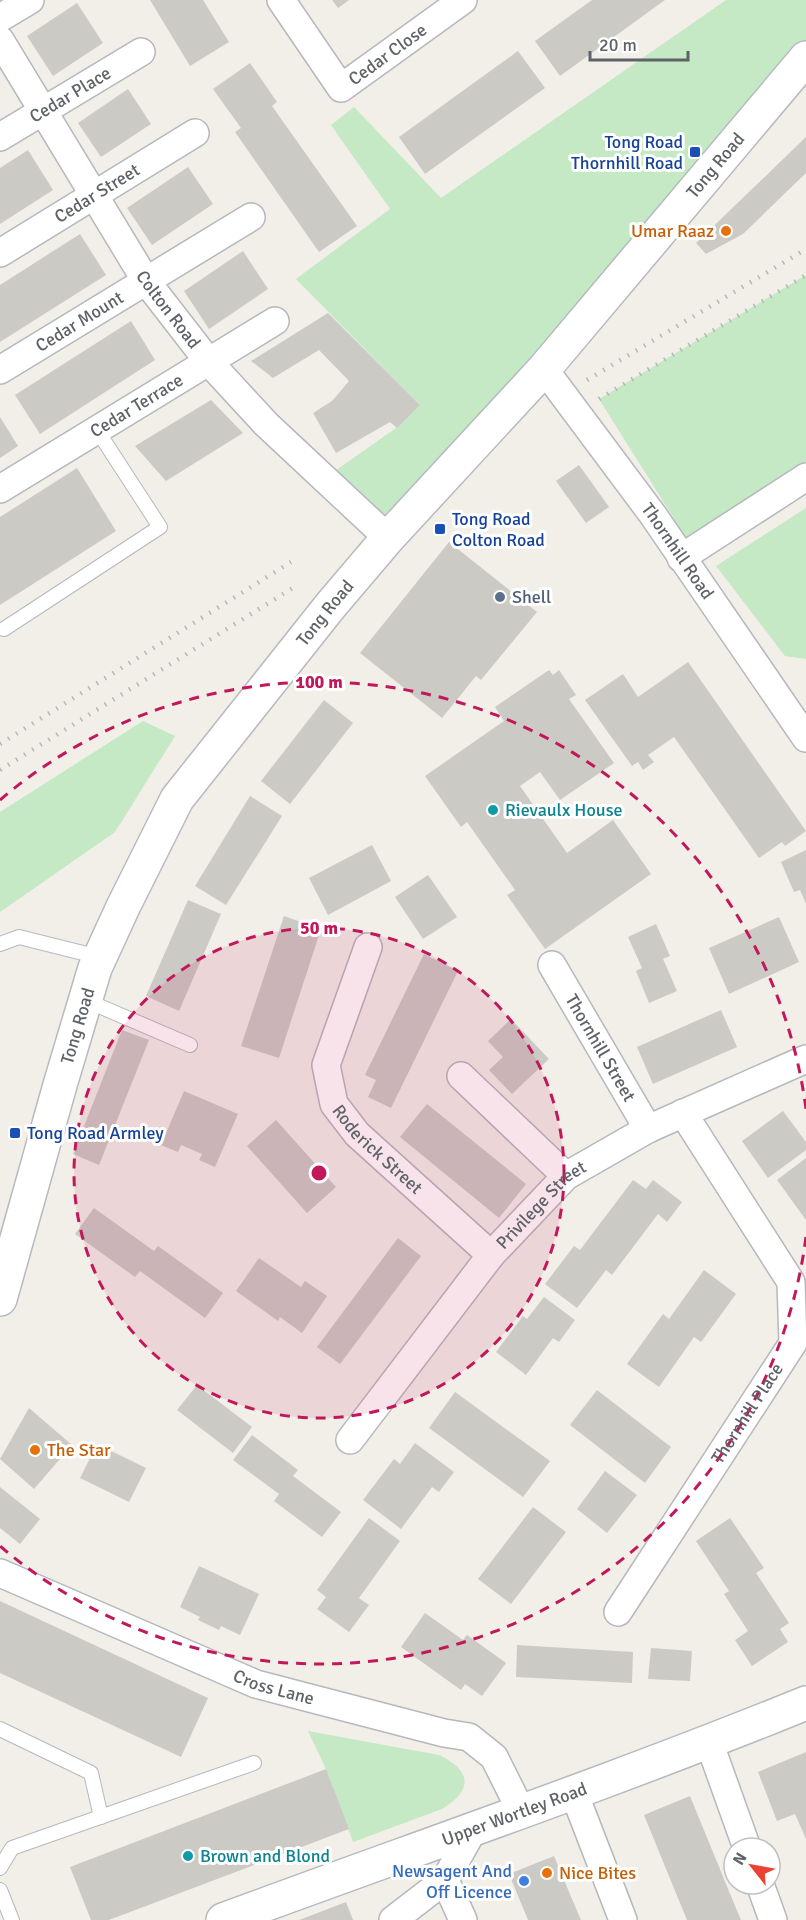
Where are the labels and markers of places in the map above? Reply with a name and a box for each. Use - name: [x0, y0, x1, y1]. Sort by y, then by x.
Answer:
- place label: Tong Road Thornhill Road: [571, 131, 683, 174]
- marker: Tong Road Thornhill Road: [688, 145, 702, 159]
- place label: Umar Raaz: [631, 220, 714, 242]
- marker: Umar Raaz: [719, 224, 733, 238]
- place label: Tong Road Colton Road: [452, 508, 545, 551]
- marker: Tong Road Colton Road: [433, 522, 447, 536]
- place label: Shell: [512, 586, 551, 608]
- marker: Shell: [493, 590, 507, 604]
- place label: Rievaulx House: [505, 799, 623, 821]
- marker: Rievaulx House: [486, 803, 500, 817]
- place label: Tong Road Armley: [27, 1122, 164, 1144]
- marker: Tong Road Armley: [8, 1126, 22, 1140]
- centre of rings: [309, 1163, 329, 1183]
- place label: The Star: [47, 1439, 111, 1461]
- marker: The Star: [28, 1443, 42, 1457]
- place label: Brown and Blond: [200, 1845, 330, 1867]
- marker: Brown and Blond: [181, 1849, 195, 1863]
- place label: Newsagent And Off Licence: [392, 1860, 512, 1903]
- place label: Nice Bites: [559, 1862, 636, 1884]
- marker: Nice Bites: [540, 1866, 554, 1880]
- marker: Newsagent And Off Licence: [517, 1874, 531, 1888]

